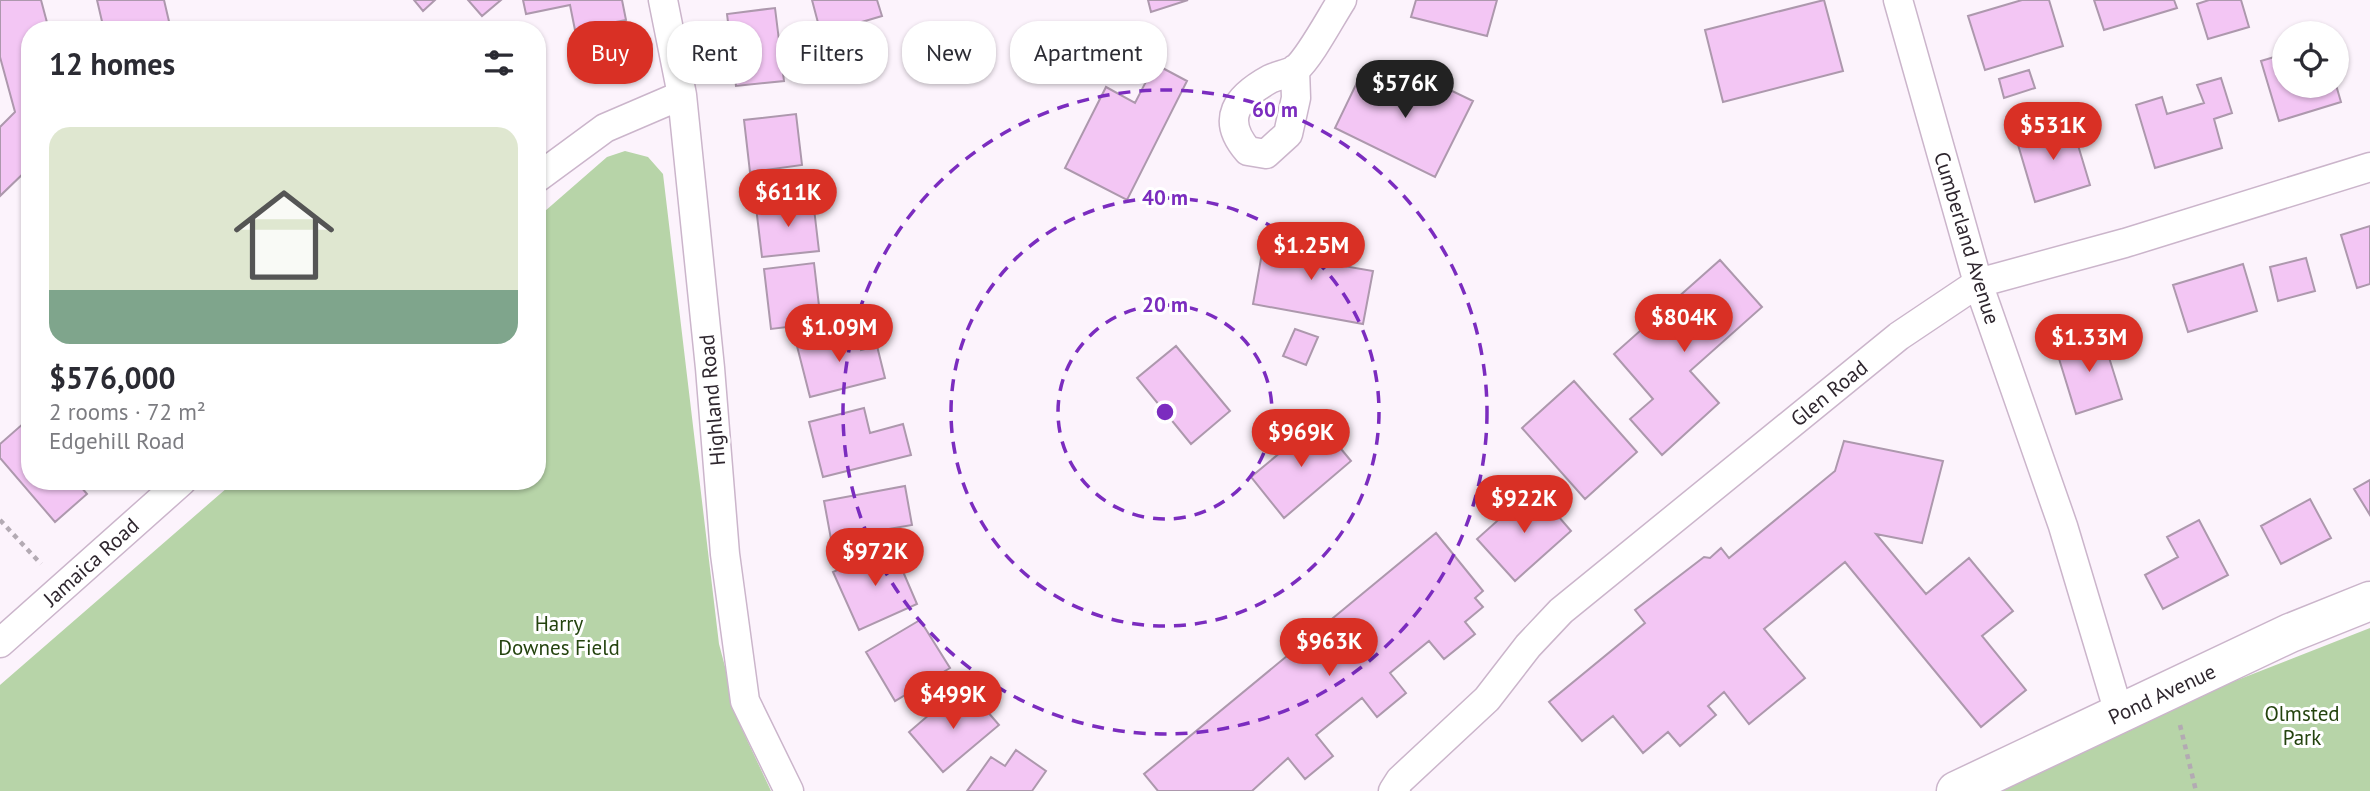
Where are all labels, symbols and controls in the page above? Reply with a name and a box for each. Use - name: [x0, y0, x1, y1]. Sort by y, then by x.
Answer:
- chip: Buy: [567, 21, 653, 84]
- chip: Rent: [667, 21, 762, 84]
- chip: Filters: [776, 21, 888, 84]
- chip: New: [902, 21, 996, 84]
- chip: Apartment: [1010, 21, 1167, 84]
- map controls: [2272, 21, 2349, 98]
- button: locate: [2272, 21, 2349, 98]
- text: 12 homes: [49, 44, 175, 83]
- icon: filters: [480, 44, 518, 82]
- pin: $576K: [1356, 60, 1454, 120]
- text: $576K: [1372, 68, 1438, 97]
- text: 60 m: [1252, 96, 1298, 123]
- pin: $531K: [2004, 102, 2102, 162]
- text: $531K: [2020, 110, 2086, 139]
- street label: Cumberland Avenue: [1928, 148, 2006, 328]
- pin: $611K: [739, 170, 837, 229]
- icon: home: [221, 172, 347, 298]
- text: $611K: [755, 177, 821, 206]
- text: 40 m: [1142, 184, 1188, 211]
- pin: $1.25M: [1254, 222, 1368, 282]
- text: $1.25M: [1273, 230, 1349, 259]
- text: 20 m: [1142, 291, 1188, 318]
- pin: $804K: [1635, 294, 1733, 354]
- text: $804K: [1651, 302, 1717, 331]
- pin: $1.09M: [782, 304, 896, 364]
- text: $1.09M: [801, 312, 877, 341]
- pin: $1.33M: [2032, 314, 2146, 374]
- text: $1.33M: [2051, 322, 2127, 351]
- street label: Highland Road: [693, 333, 731, 467]
- street label: Glen Road: [1785, 354, 1873, 432]
- text: $576,000: [49, 358, 176, 397]
- text: 2 rooms · 72 m²: [49, 397, 206, 426]
- centre of rings: [1153, 400, 1177, 424]
- pin: $969K: [1252, 410, 1350, 469]
- text: $969K: [1268, 417, 1334, 446]
- text: Edgehill Road: [49, 426, 185, 455]
- pin: $922K: [1475, 476, 1573, 535]
- text: $922K: [1491, 483, 1557, 512]
- street label: Jamaica Road: [37, 512, 144, 613]
- pin: $972K: [826, 528, 924, 588]
- text: $972K: [842, 536, 908, 565]
- park label: Harry Downes Field: [498, 610, 620, 661]
- pin: $963K: [1280, 618, 1378, 678]
- text: $963K: [1296, 626, 1362, 655]
- street label: Pond Avenue: [2104, 657, 2220, 731]
- pin: $499K: [904, 672, 1002, 731]
- text: $499K: [920, 679, 986, 708]
- park label: Olmsted Park: [2264, 700, 2340, 751]

